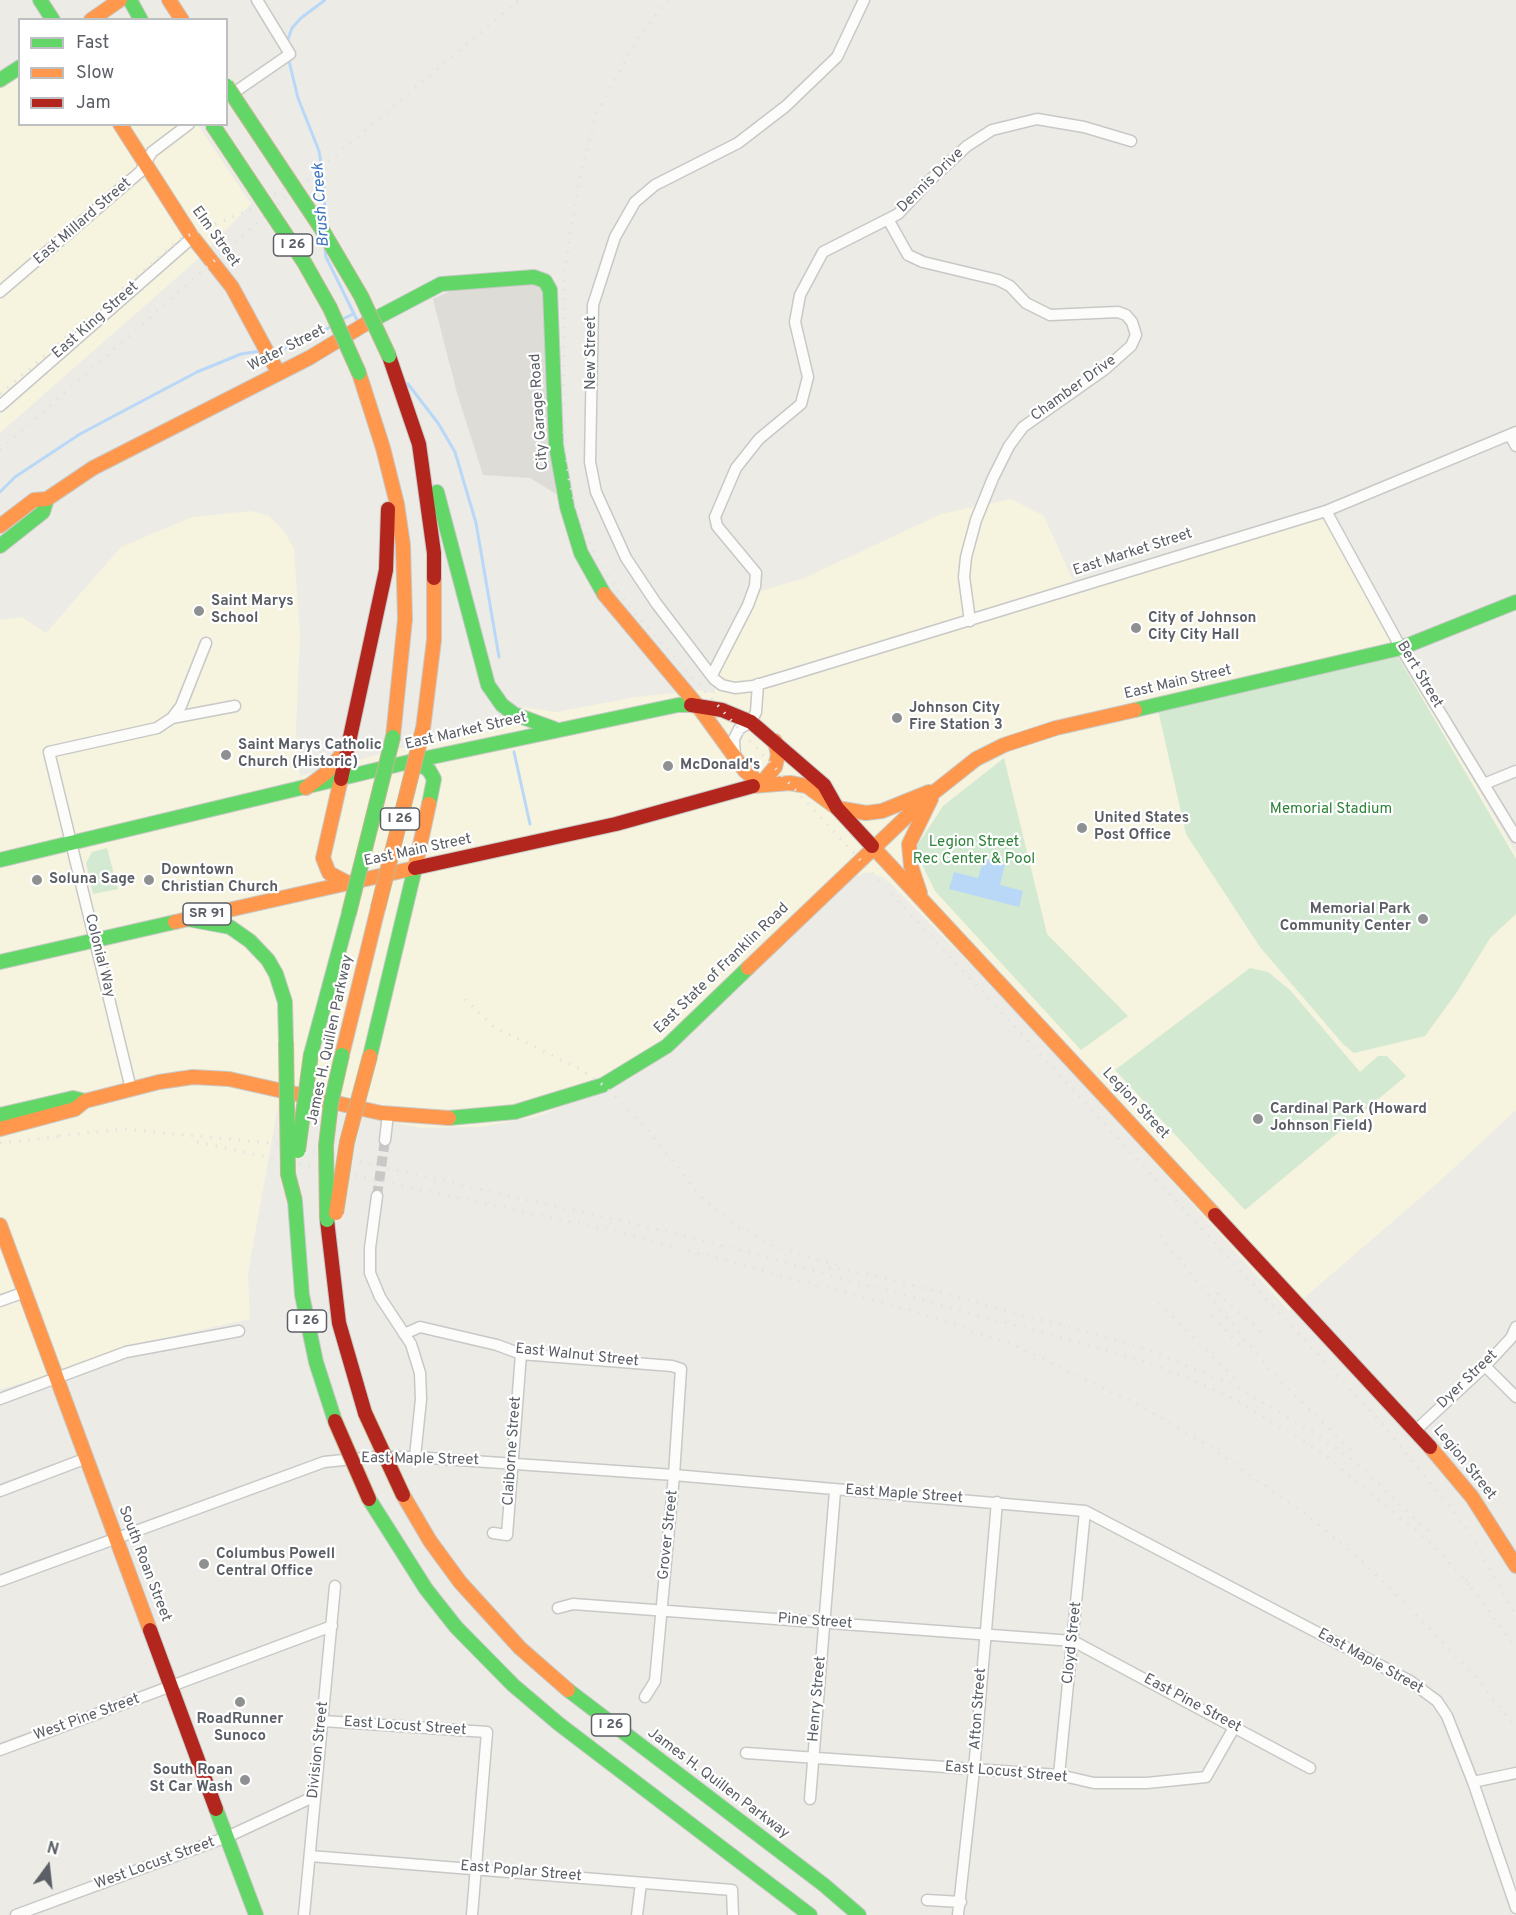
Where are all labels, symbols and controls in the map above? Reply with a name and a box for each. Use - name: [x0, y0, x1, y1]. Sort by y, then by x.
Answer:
- legend: [18, 18, 228, 126]
- text: Fast: [76, 32, 109, 55]
- text: Slow: [76, 62, 114, 85]
- text: Jam: [76, 92, 111, 115]
- street label: Dennis Drive: [894, 145, 968, 217]
- water label: Brush Creek: [309, 162, 335, 248]
- street label: East Millard Street: [31, 175, 135, 269]
- street label: Elm Street: [187, 203, 243, 271]
- road number: I 26: [274, 234, 312, 256]
- street label: East King Street: [49, 279, 143, 363]
- street label: New Street: [583, 316, 601, 390]
- street label: Water Street: [245, 322, 329, 376]
- street label: Chamber Drive: [1028, 352, 1120, 426]
- street label: City Garage Road: [527, 353, 553, 471]
- street label: East Market Street: [1071, 525, 1195, 581]
- place label: Saint Marys School: [211, 593, 294, 628]
- marker: Saint Marys School: [192, 604, 206, 618]
- place label: City of Johnson City City Hall: [1148, 610, 1256, 645]
- marker: City of Johnson City City Hall: [1129, 621, 1143, 635]
- street label: Bert Street: [1392, 638, 1446, 712]
- street label: East Main Street: [1123, 662, 1233, 704]
- place label: Johnson City Fire Station 3: [909, 700, 1003, 735]
- street label: East Market Street: [403, 709, 529, 755]
- marker: Johnson City Fire Station 3: [890, 711, 904, 725]
- place label: Saint Marys Catholic Church (Historic): [238, 737, 382, 772]
- marker: Saint Marys Catholic Church (Historic): [219, 748, 233, 762]
- place label: McDonald's: [680, 757, 760, 775]
- marker: McDonald's: [661, 759, 675, 773]
- park label: Memorial Stadium: [1270, 801, 1392, 819]
- road number: I 26: [380, 808, 420, 830]
- place label: United States Post Office: [1094, 810, 1189, 845]
- marker: United States Post Office: [1075, 821, 1089, 835]
- street label: East Main Street: [363, 831, 473, 871]
- park label: Legion Street Rec Center & Pool: [913, 834, 1035, 869]
- place label: Downtown Christian Church: [161, 862, 278, 897]
- place label: Soluna Sage: [49, 871, 135, 889]
- marker: Soluna Sage: [30, 873, 44, 887]
- marker: Downtown Christian Church: [142, 873, 156, 887]
- street label: East State of Franklin Road: [651, 900, 793, 1038]
- place label: Memorial Park Community Center: [1280, 901, 1411, 936]
- road number: SR 91: [183, 903, 231, 925]
- street label: Colonial Way: [80, 912, 118, 1000]
- marker: Memorial Park Community Center: [1416, 912, 1430, 926]
- street label: James H. Quillen Parkway: [304, 953, 358, 1127]
- street label: Legion Street: [1098, 1065, 1172, 1143]
- place label: Cardinal Park (Howard Johnson Field): [1270, 1101, 1427, 1136]
- marker: Cardinal Park (Howard Johnson Field): [1251, 1112, 1265, 1126]
- road number: I 26: [288, 1310, 326, 1332]
- street label: East Walnut Street: [514, 1341, 640, 1371]
- street label: Dyer Street: [1434, 1347, 1502, 1413]
- street label: Claiborne Street: [500, 1396, 526, 1506]
- street label: Legion Street: [1429, 1422, 1499, 1504]
- street label: East Maple Street: [361, 1450, 479, 1470]
- street label: East Maple Street: [845, 1482, 963, 1508]
- street label: Grover Street: [655, 1489, 683, 1581]
- street label: South Roan Street: [114, 1504, 174, 1624]
- place label: Columbus Powell Central Office: [216, 1546, 335, 1581]
- marker: Columbus Powell Central Office: [197, 1557, 211, 1571]
- street label: Cloyd Street: [1060, 1601, 1086, 1685]
- street label: Pine Street: [777, 1610, 853, 1634]
- street label: East Maple Street: [1314, 1626, 1426, 1698]
- street label: Henry Street: [805, 1655, 831, 1743]
- street label: Afton Street: [967, 1667, 991, 1751]
- street label: East Pine Street: [1140, 1671, 1244, 1737]
- street label: West Pine Street: [32, 1691, 142, 1745]
- marker: RoadRunner Sunoco: [233, 1695, 247, 1709]
- street label: Division Street: [305, 1700, 333, 1800]
- place label: RoadRunner Sunoco: [196, 1711, 284, 1746]
- street label: East Locust Street: [343, 1714, 467, 1740]
- road number: I 26: [592, 1714, 630, 1736]
- street label: James H. Quillen Parkway: [643, 1725, 793, 1843]
- street label: East Locust Street: [944, 1759, 1068, 1787]
- place label: South Roan St Car Wash: [150, 1762, 233, 1797]
- marker: South Roan St Car Wash: [238, 1773, 252, 1787]
- street label: West Locust Street: [93, 1834, 217, 1894]
- north arrow: [18, 1837, 78, 1897]
- text: N: [45, 1838, 61, 1861]
- street label: East Poplar Street: [460, 1858, 582, 1886]

